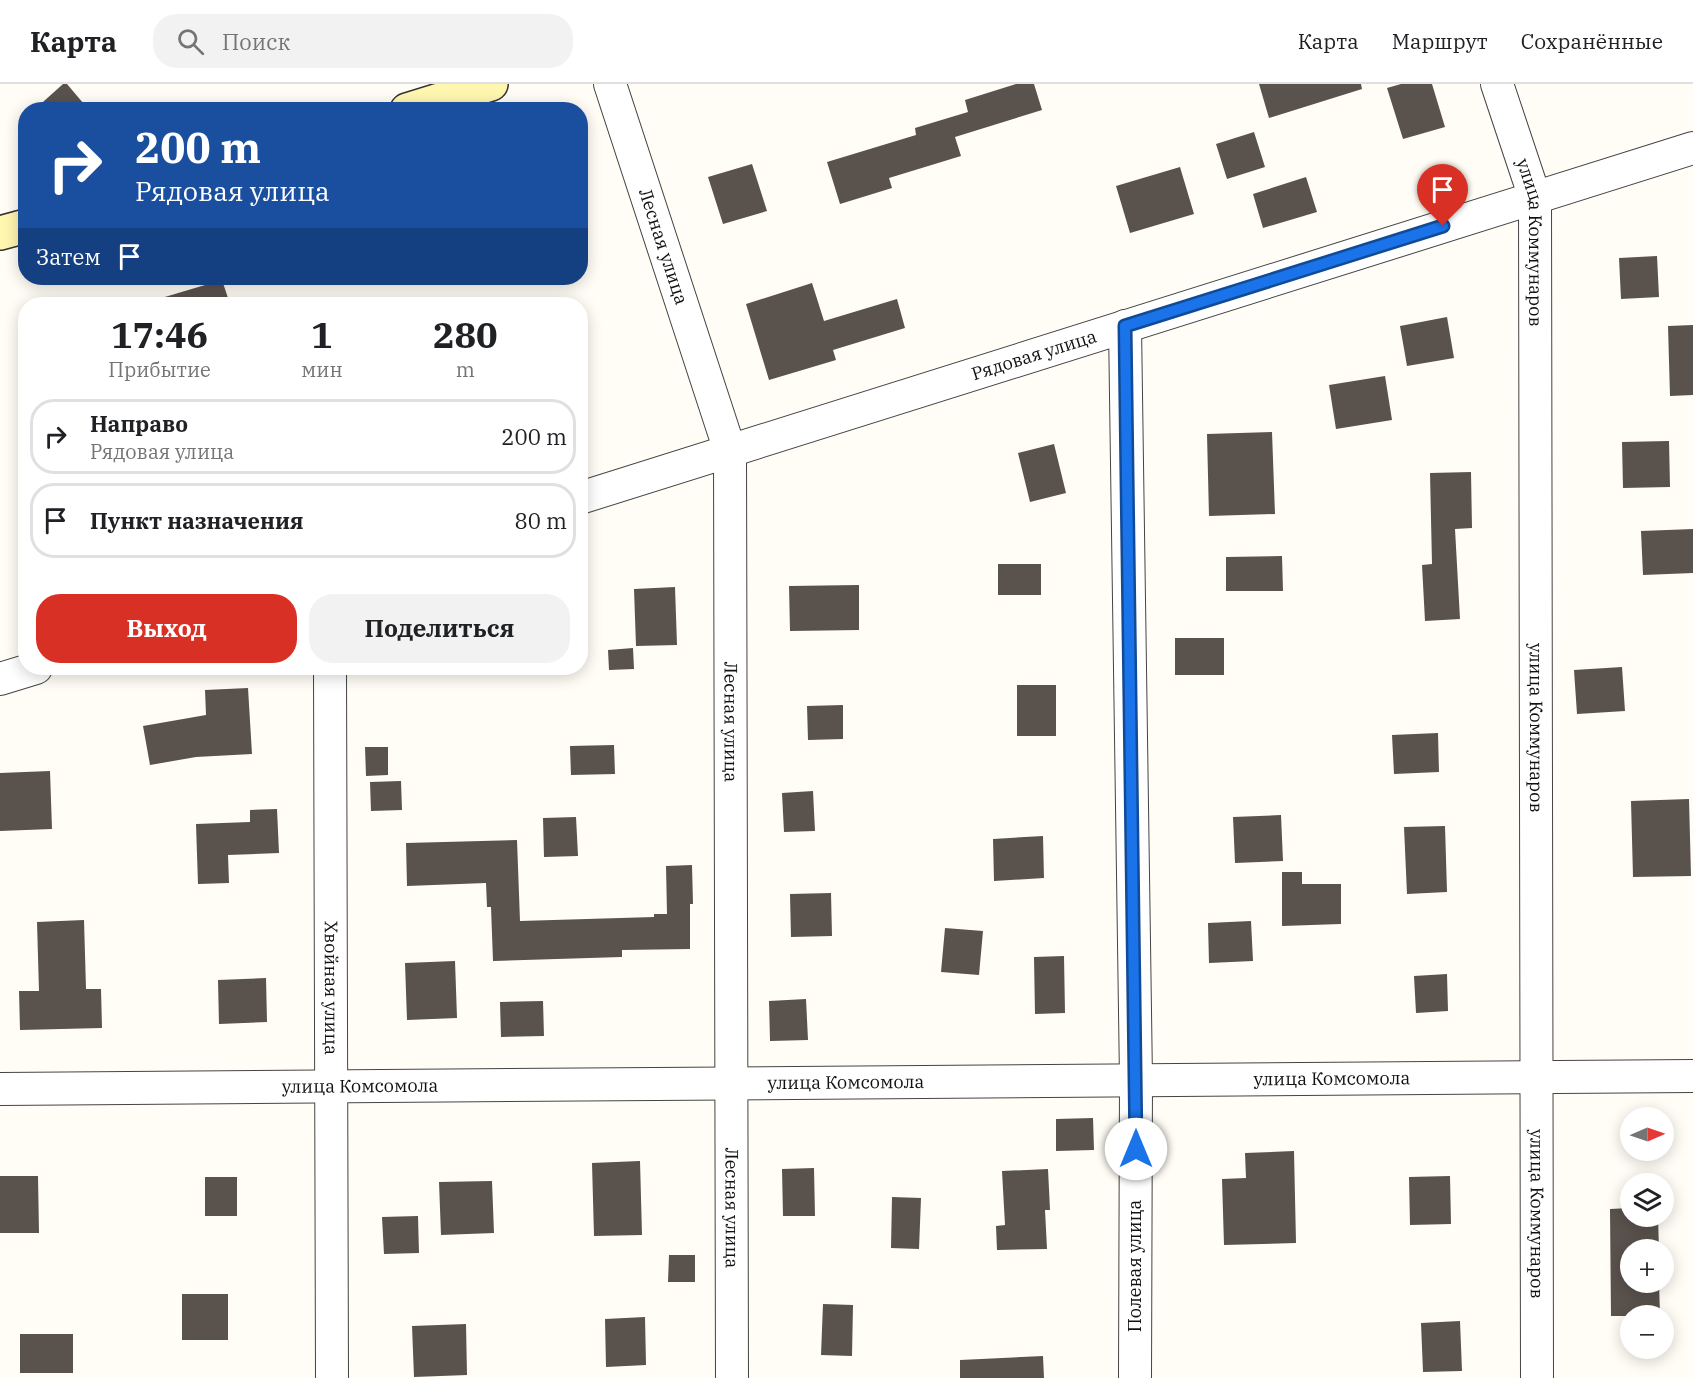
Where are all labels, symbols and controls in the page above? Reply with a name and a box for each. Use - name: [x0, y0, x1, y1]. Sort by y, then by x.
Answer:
- search box: [153, 14, 573, 68]
- text: Карта: [30, 23, 117, 60]
- icon: search: [174, 25, 207, 58]
- text: Поиск: [222, 27, 290, 56]
- text: Карта: [1298, 27, 1359, 55]
- text: Маршрут: [1392, 27, 1488, 55]
- text: Сохранённые: [1521, 27, 1663, 55]
- text: 200 m: [135, 120, 261, 175]
- icon: right: [36, 126, 114, 204]
- street label: улица Коммунаров: [1512, 155, 1547, 327]
- pin: [1417, 164, 1468, 226]
- text: Рядовая улица: [135, 173, 330, 208]
- icon: arrive: [1426, 173, 1459, 206]
- street label: Лесная улица: [634, 185, 693, 308]
- icon: arrive: [113, 240, 146, 273]
- text: Затем: [36, 242, 101, 271]
- text: 17:46: [111, 311, 208, 358]
- text: 1: [311, 311, 333, 358]
- text: 280: [433, 311, 498, 358]
- street label: Рядовая улица: [969, 324, 1100, 385]
- text: Прибытие: [108, 356, 211, 383]
- text: мин: [301, 356, 343, 383]
- text: m: [456, 356, 475, 383]
- text: Направо: [90, 409, 188, 438]
- icon: right: [39, 420, 72, 453]
- text: 200 m: [501, 422, 567, 451]
- text: Рядовая улица: [90, 438, 234, 465]
- icon: arrive: [39, 504, 72, 537]
- text: Пункт назначения: [90, 506, 304, 535]
- text: 80 m: [515, 506, 567, 535]
- button: Выход: [36, 594, 297, 663]
- button: Поделиться: [309, 594, 570, 663]
- street label: улица Коммунаров: [1525, 643, 1548, 813]
- street label: Лесная улица: [719, 661, 743, 783]
- street label: Хвойная улица: [320, 921, 343, 1055]
- street label: улица Комсомола: [1253, 1066, 1411, 1090]
- street label: улица Комсомола: [767, 1070, 925, 1094]
- street label: улица Комсомола: [282, 1074, 439, 1098]
- north arrow: [1620, 1107, 1674, 1161]
- map controls: [1620, 1107, 1674, 1359]
- position arrow: [1104, 1117, 1168, 1181]
- street label: улица Коммунаров: [1526, 1129, 1549, 1299]
- street label: Лесная улица: [721, 1147, 744, 1269]
- button: layers: [1620, 1173, 1674, 1227]
- street label: Полевая улица: [1123, 1199, 1146, 1332]
- button: +: [1620, 1239, 1674, 1293]
- button: −: [1620, 1305, 1674, 1359]

